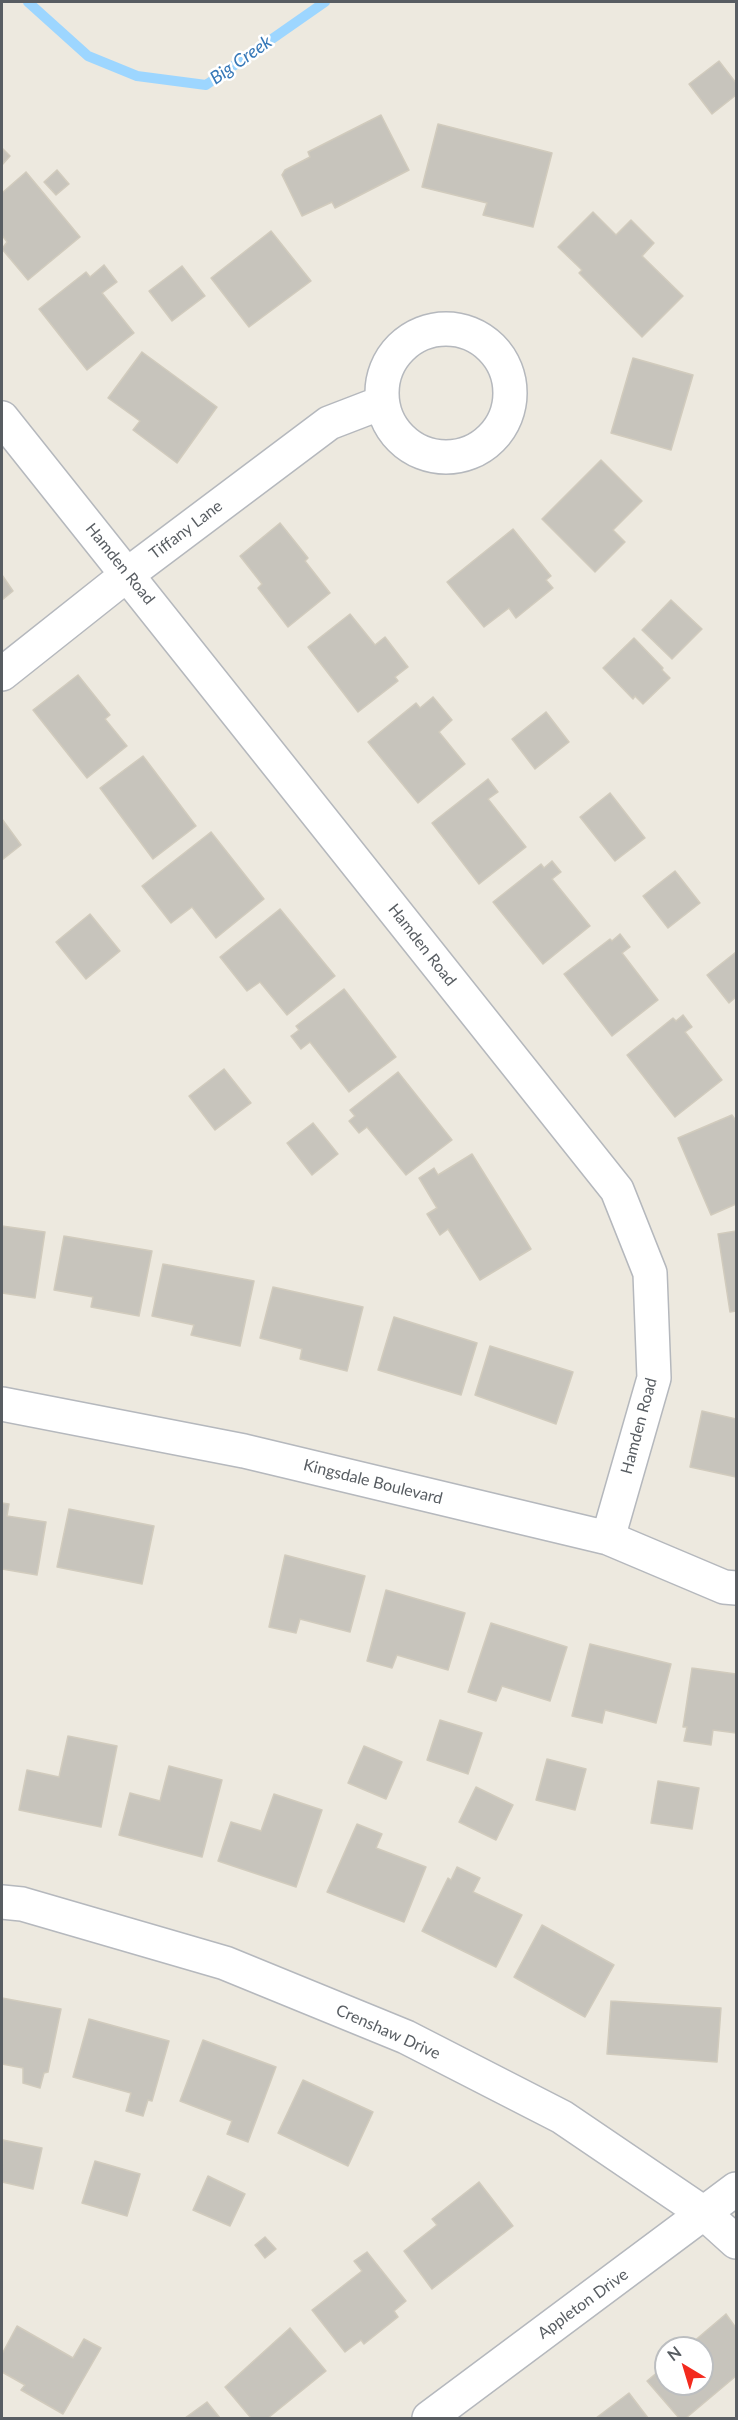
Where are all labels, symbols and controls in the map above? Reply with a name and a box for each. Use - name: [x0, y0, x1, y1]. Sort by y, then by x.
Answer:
- water label: Big Creek: [206, 31, 276, 89]
- street label: Tiffany Lane: [146, 496, 226, 564]
- street label: Hamden Road: [81, 519, 159, 609]
- street label: Hamden Road: [384, 900, 460, 990]
- street label: Hamden Road: [617, 1376, 661, 1476]
- street label: Kingsdale Boulevard: [301, 1455, 445, 1509]
- street label: Crenshaw Drive: [333, 2000, 443, 2064]
- street label: Appleton Drive: [534, 2265, 632, 2343]
- north arrow: [654, 2336, 714, 2396]
- text: N: [663, 2342, 685, 2364]

